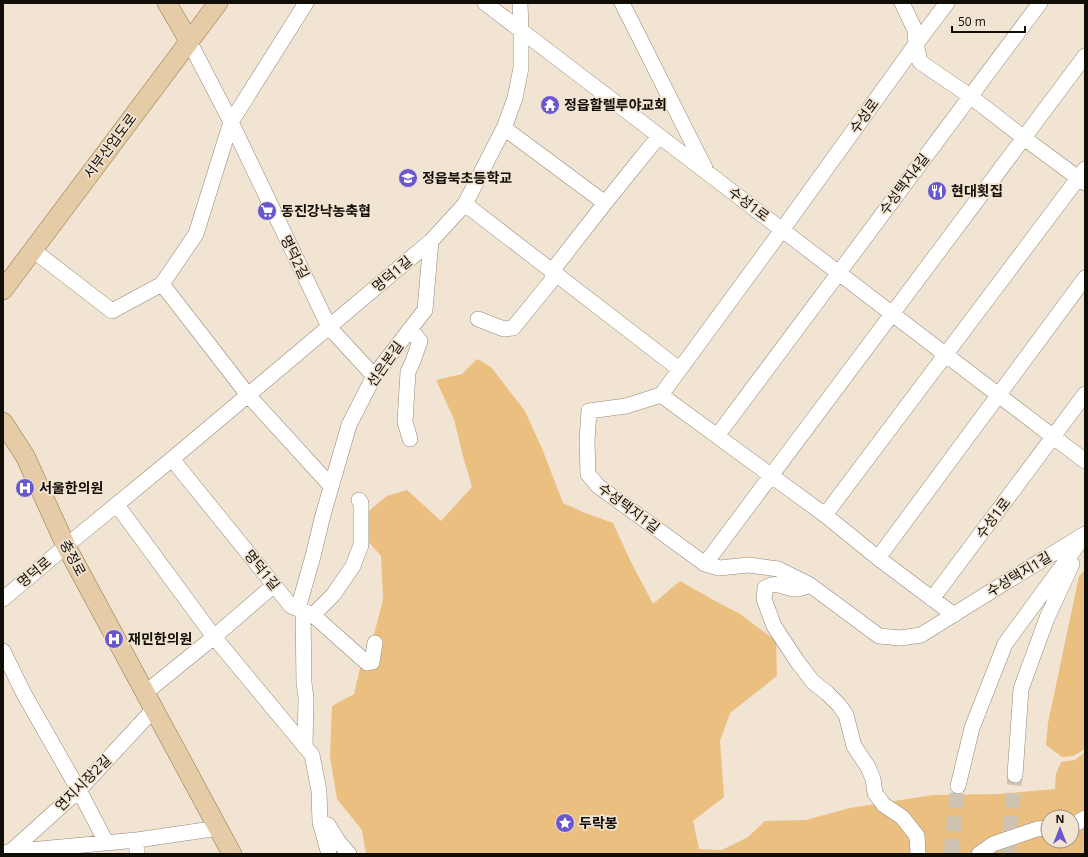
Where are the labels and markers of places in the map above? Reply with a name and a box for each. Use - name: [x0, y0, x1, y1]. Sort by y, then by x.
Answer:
- temple icon: 정읍할렐루야교회: [539, 94, 561, 116]
- place label: 정읍할렐루야교회: [564, 95, 667, 114]
- school or university icon: 정읍북초등학교: [397, 167, 419, 189]
- place label: 정읍북초등학교: [422, 168, 512, 187]
- restaurant icon: 현대횟집: [926, 180, 948, 202]
- place label: 현대횟집: [951, 181, 1003, 200]
- supermarket icon: 동진강낙농축협: [256, 200, 278, 222]
- place label: 동진강낙농축협: [281, 201, 371, 220]
- hospital icon: 서울한의원: [14, 477, 36, 499]
- place label: 서울한의원: [39, 478, 103, 497]
- hospital icon: 재민한의원: [103, 628, 125, 650]
- place label: 재민한의원: [128, 629, 192, 648]
- place icon: 두락봉: [554, 812, 576, 834]
- place label: 두락봉: [579, 813, 618, 832]

